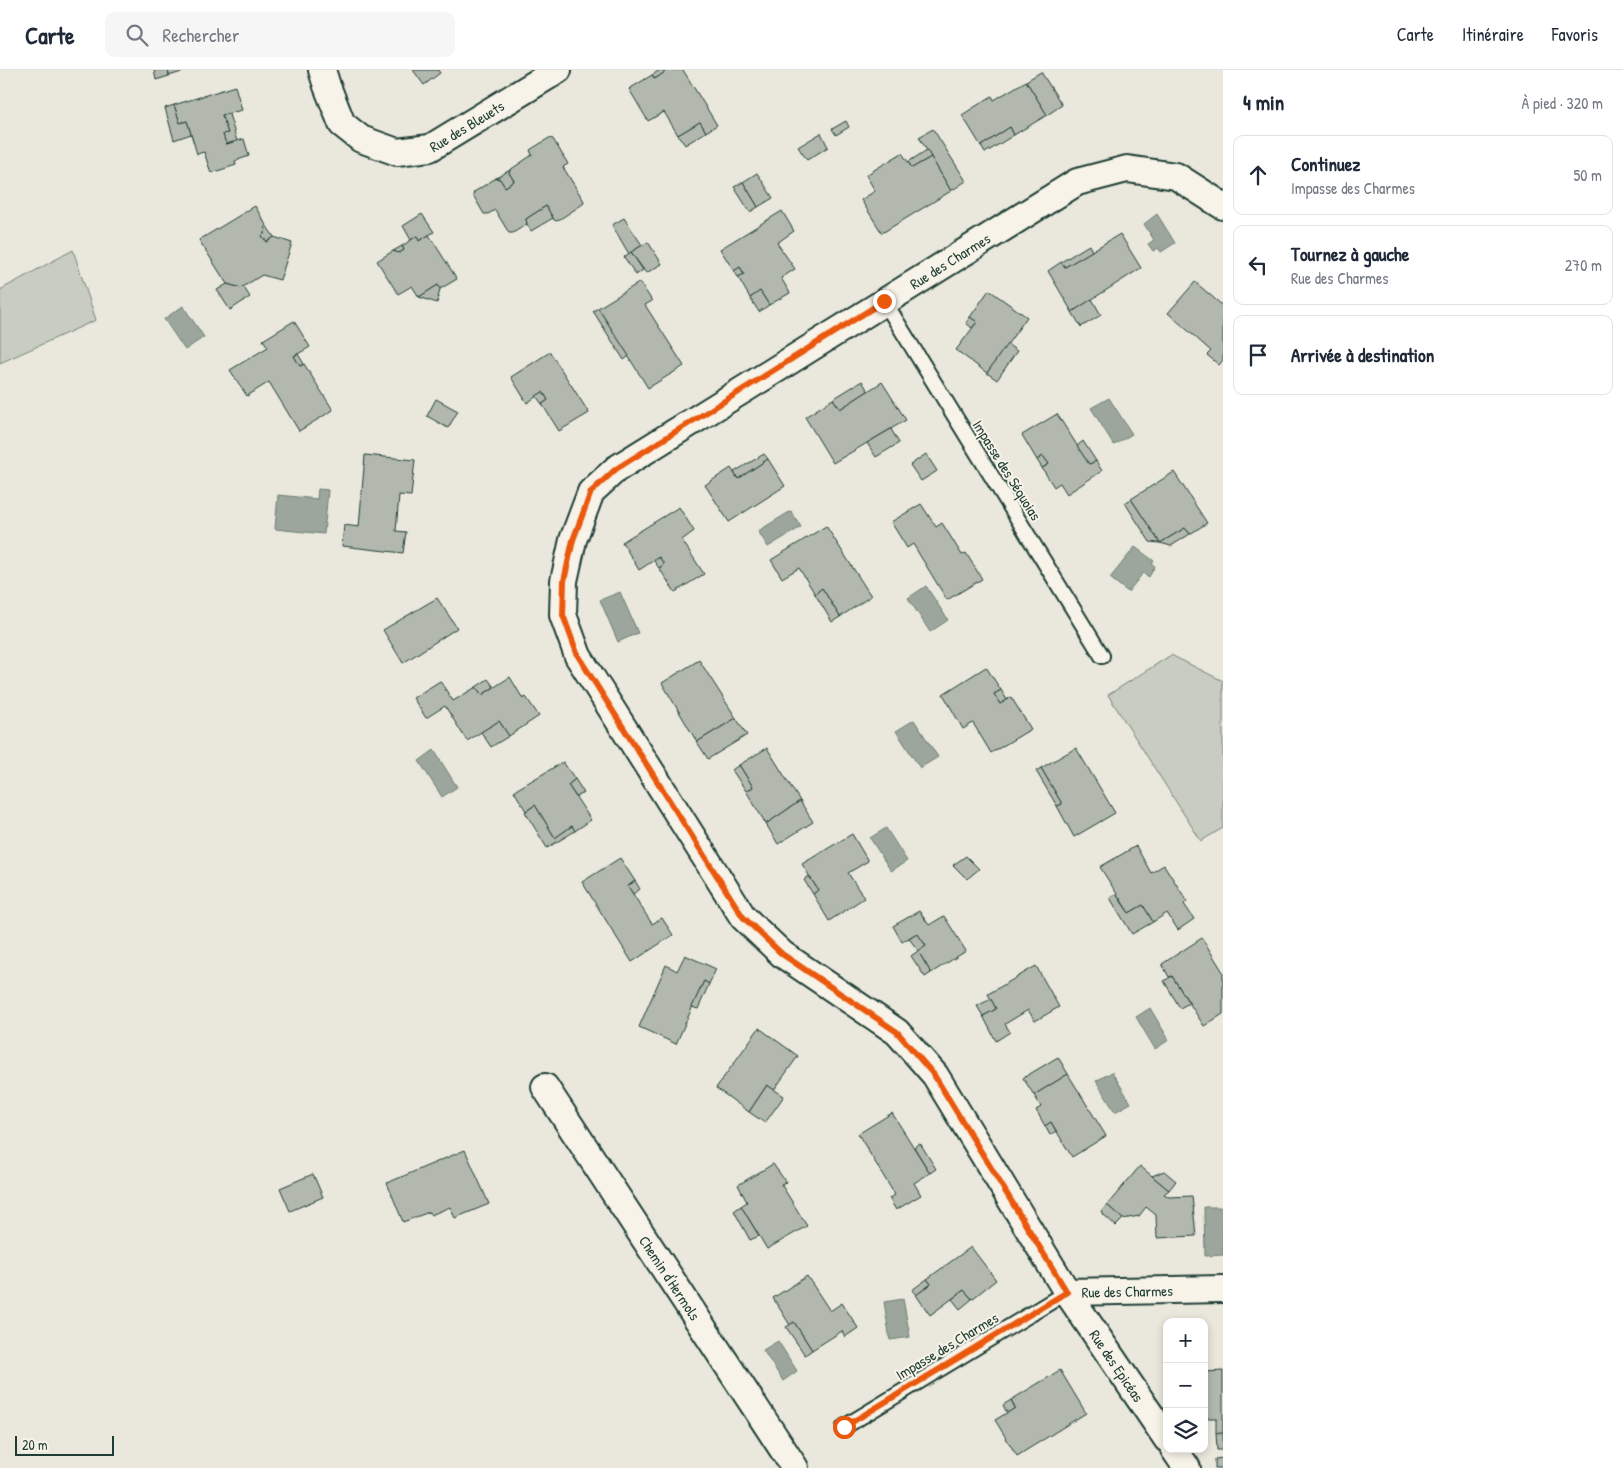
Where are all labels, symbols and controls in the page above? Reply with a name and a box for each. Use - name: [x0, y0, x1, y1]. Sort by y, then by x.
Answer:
- search box: [105, 12, 455, 57]
- text: Carte: [25, 19, 75, 51]
- icon: search: [123, 21, 151, 49]
- text: Rechercher: [163, 22, 239, 48]
- text: Carte: [1397, 22, 1434, 47]
- text: Itinéraire: [1462, 22, 1524, 47]
- text: Favoris: [1552, 22, 1598, 47]
- text: 4 min: [1243, 88, 1284, 117]
- text: À pied · 320 m: [1522, 92, 1603, 114]
- street label: Rue des Bleuets: [425, 95, 508, 157]
- text: Continuez: [1291, 151, 1360, 177]
- icon: ahead: [1244, 161, 1272, 189]
- text: 50 m: [1574, 164, 1602, 186]
- text: Impasse des Charmes: [1291, 177, 1415, 199]
- street label: Rue des Charmes: [906, 228, 995, 294]
- text: Tournez à gauche: [1291, 241, 1409, 267]
- icon: left: [1244, 251, 1272, 279]
- text: 270 m: [1565, 254, 1602, 276]
- text: Rue des Charmes: [1291, 267, 1389, 289]
- route end: [873, 290, 896, 313]
- icon: arrive: [1244, 341, 1272, 369]
- text: Arrivée à destination: [1291, 342, 1434, 368]
- street label: Impasse des Séquoias: [968, 416, 1046, 524]
- street label: Chemin d'Hermols: [635, 1231, 706, 1324]
- street label: Rue des Charmes: [1081, 1279, 1173, 1302]
- street label: Impasse des Charmes: [892, 1307, 1002, 1385]
- map controls: [1163, 1318, 1208, 1453]
- button: +: [1163, 1318, 1208, 1363]
- street label: Rue des Epicéas: [1085, 1325, 1149, 1406]
- button: −: [1163, 1363, 1208, 1408]
- button: layers: [1163, 1408, 1208, 1453]
- route start: [833, 1416, 856, 1439]
- scale bar: [15, 1433, 114, 1456]
- text: 20 m: [22, 1435, 48, 1454]

